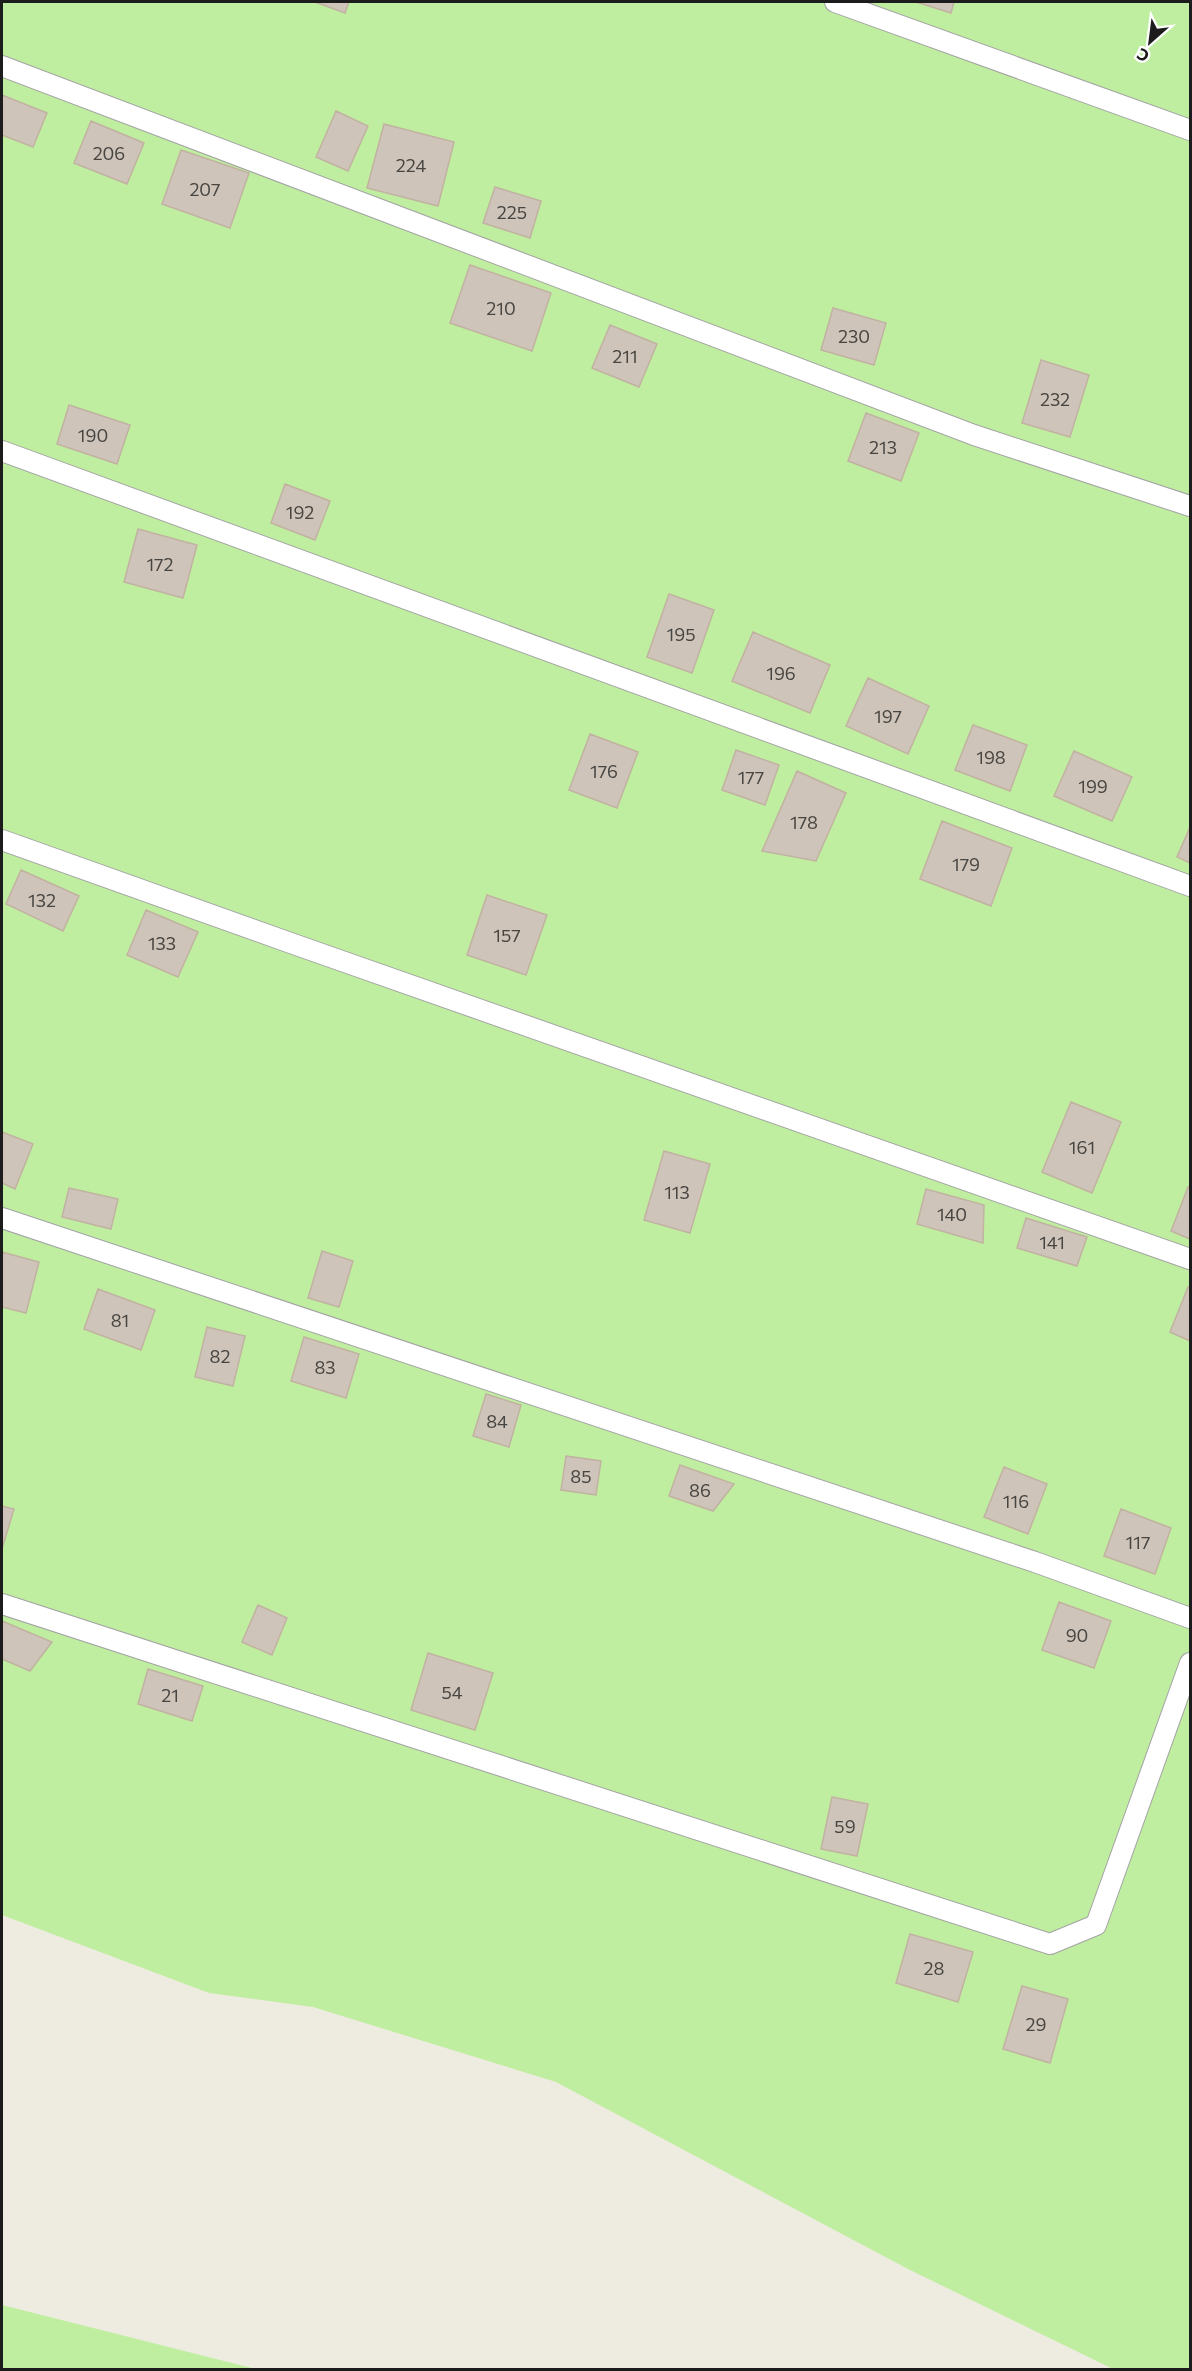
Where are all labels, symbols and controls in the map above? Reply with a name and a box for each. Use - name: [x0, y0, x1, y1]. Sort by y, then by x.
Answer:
- north arrow: [1120, 12, 1180, 72]
- text: С: [1133, 45, 1152, 67]
- house number: 206: [93, 142, 125, 164]
- house number: 224: [396, 154, 426, 176]
- house number: 207: [189, 178, 221, 200]
- house number: 225: [497, 201, 527, 223]
- house number: 210: [486, 297, 516, 319]
- house number: 230: [838, 325, 870, 347]
- house number: 211: [612, 345, 638, 367]
- house number: 232: [1040, 388, 1070, 410]
- house number: 190: [78, 424, 108, 446]
- house number: 213: [869, 436, 897, 458]
- house number: 192: [286, 501, 314, 523]
- house number: 172: [146, 553, 174, 575]
- house number: 195: [667, 623, 695, 645]
- house number: 196: [766, 662, 796, 684]
- house number: 197: [874, 705, 902, 727]
- house number: 198: [976, 746, 1006, 768]
- house number: 176: [590, 760, 618, 782]
- house number: 177: [738, 766, 764, 788]
- house number: 199: [1078, 775, 1108, 797]
- house number: 178: [790, 811, 818, 833]
- house number: 179: [952, 853, 980, 875]
- house number: 132: [28, 889, 56, 911]
- house number: 157: [493, 924, 521, 946]
- house number: 133: [148, 932, 176, 954]
- house number: 161: [1069, 1136, 1095, 1158]
- house number: 113: [664, 1181, 690, 1203]
- house number: 140: [937, 1203, 967, 1225]
- house number: 141: [1039, 1231, 1065, 1253]
- house number: 81: [111, 1309, 129, 1331]
- house number: 82: [210, 1345, 230, 1367]
- house number: 83: [314, 1356, 336, 1378]
- house number: 84: [486, 1410, 508, 1432]
- house number: 85: [570, 1465, 592, 1487]
- house number: 86: [689, 1479, 711, 1501]
- house number: 116: [1003, 1490, 1029, 1512]
- house number: 117: [1126, 1531, 1150, 1553]
- house number: 90: [1066, 1624, 1088, 1646]
- house number: 54: [441, 1681, 463, 1703]
- house number: 21: [161, 1684, 179, 1706]
- house number: 59: [834, 1815, 856, 1837]
- house number: 28: [924, 1957, 945, 1979]
- house number: 29: [1026, 2013, 1046, 2035]

